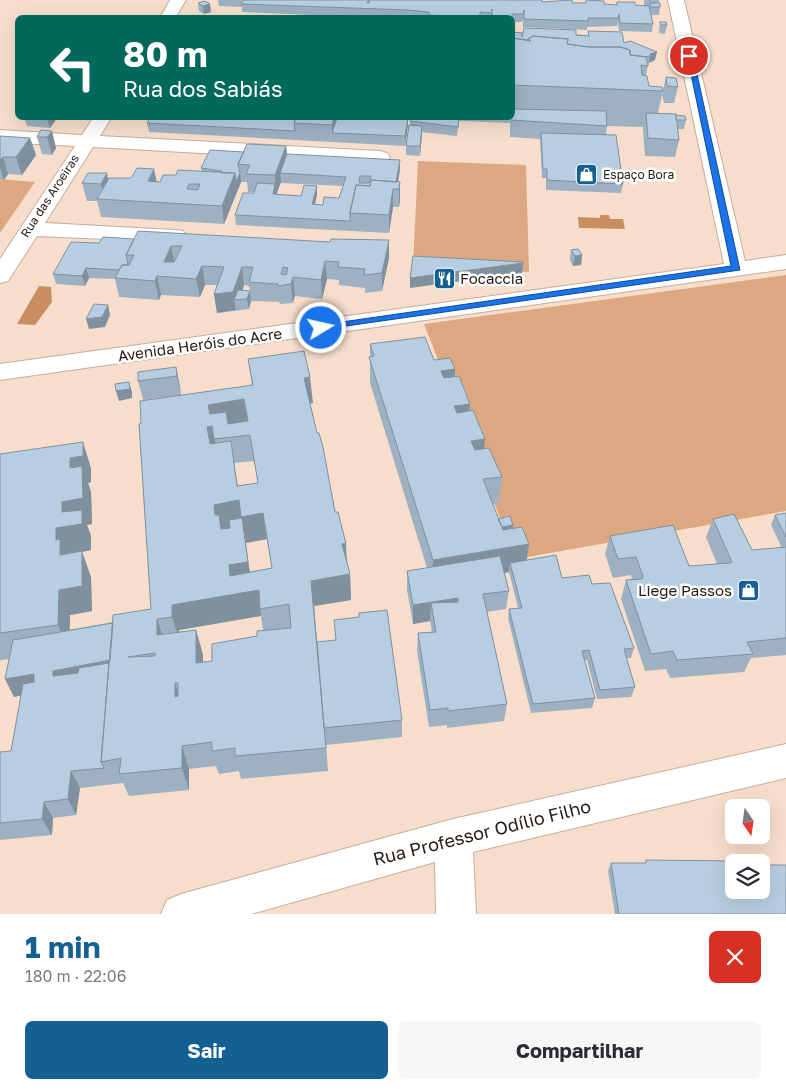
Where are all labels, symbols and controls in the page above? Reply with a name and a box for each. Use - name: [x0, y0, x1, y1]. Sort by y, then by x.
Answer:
- text: 80 m: [123, 33, 208, 75]
- icon: left: [40, 35, 105, 100]
- pin: [668, 35, 710, 77]
- icon: arrive: [675, 42, 703, 70]
- text: Rua dos Sabiás: [123, 75, 283, 102]
- street label: Rua das Aroeiras: [17, 151, 82, 240]
- shop icon: Espaço Bora: [575, 163, 599, 187]
- place label: Espaço Bora: [603, 167, 674, 182]
- restaurant icon: Focaccia: [432, 267, 456, 291]
- place label: Focaccia: [460, 269, 523, 287]
- position arrow: [294, 301, 346, 353]
- street label: Avenida Heróis do Acre: [117, 324, 283, 364]
- shop icon: Liege Passos: [736, 579, 760, 603]
- place label: Liege Passos: [638, 581, 732, 599]
- street label: Rua Professor Odílio Filho: [371, 794, 593, 870]
- north arrow: [725, 799, 770, 844]
- map controls: [725, 799, 770, 899]
- button: layers: [725, 854, 770, 899]
- text: 1 min: [25, 929, 101, 965]
- button: close: [709, 931, 761, 983]
- text: 180 m · 22:06: [25, 966, 126, 986]
- button: Sair: [25, 1021, 388, 1079]
- button: Compartilhar: [398, 1021, 761, 1079]

